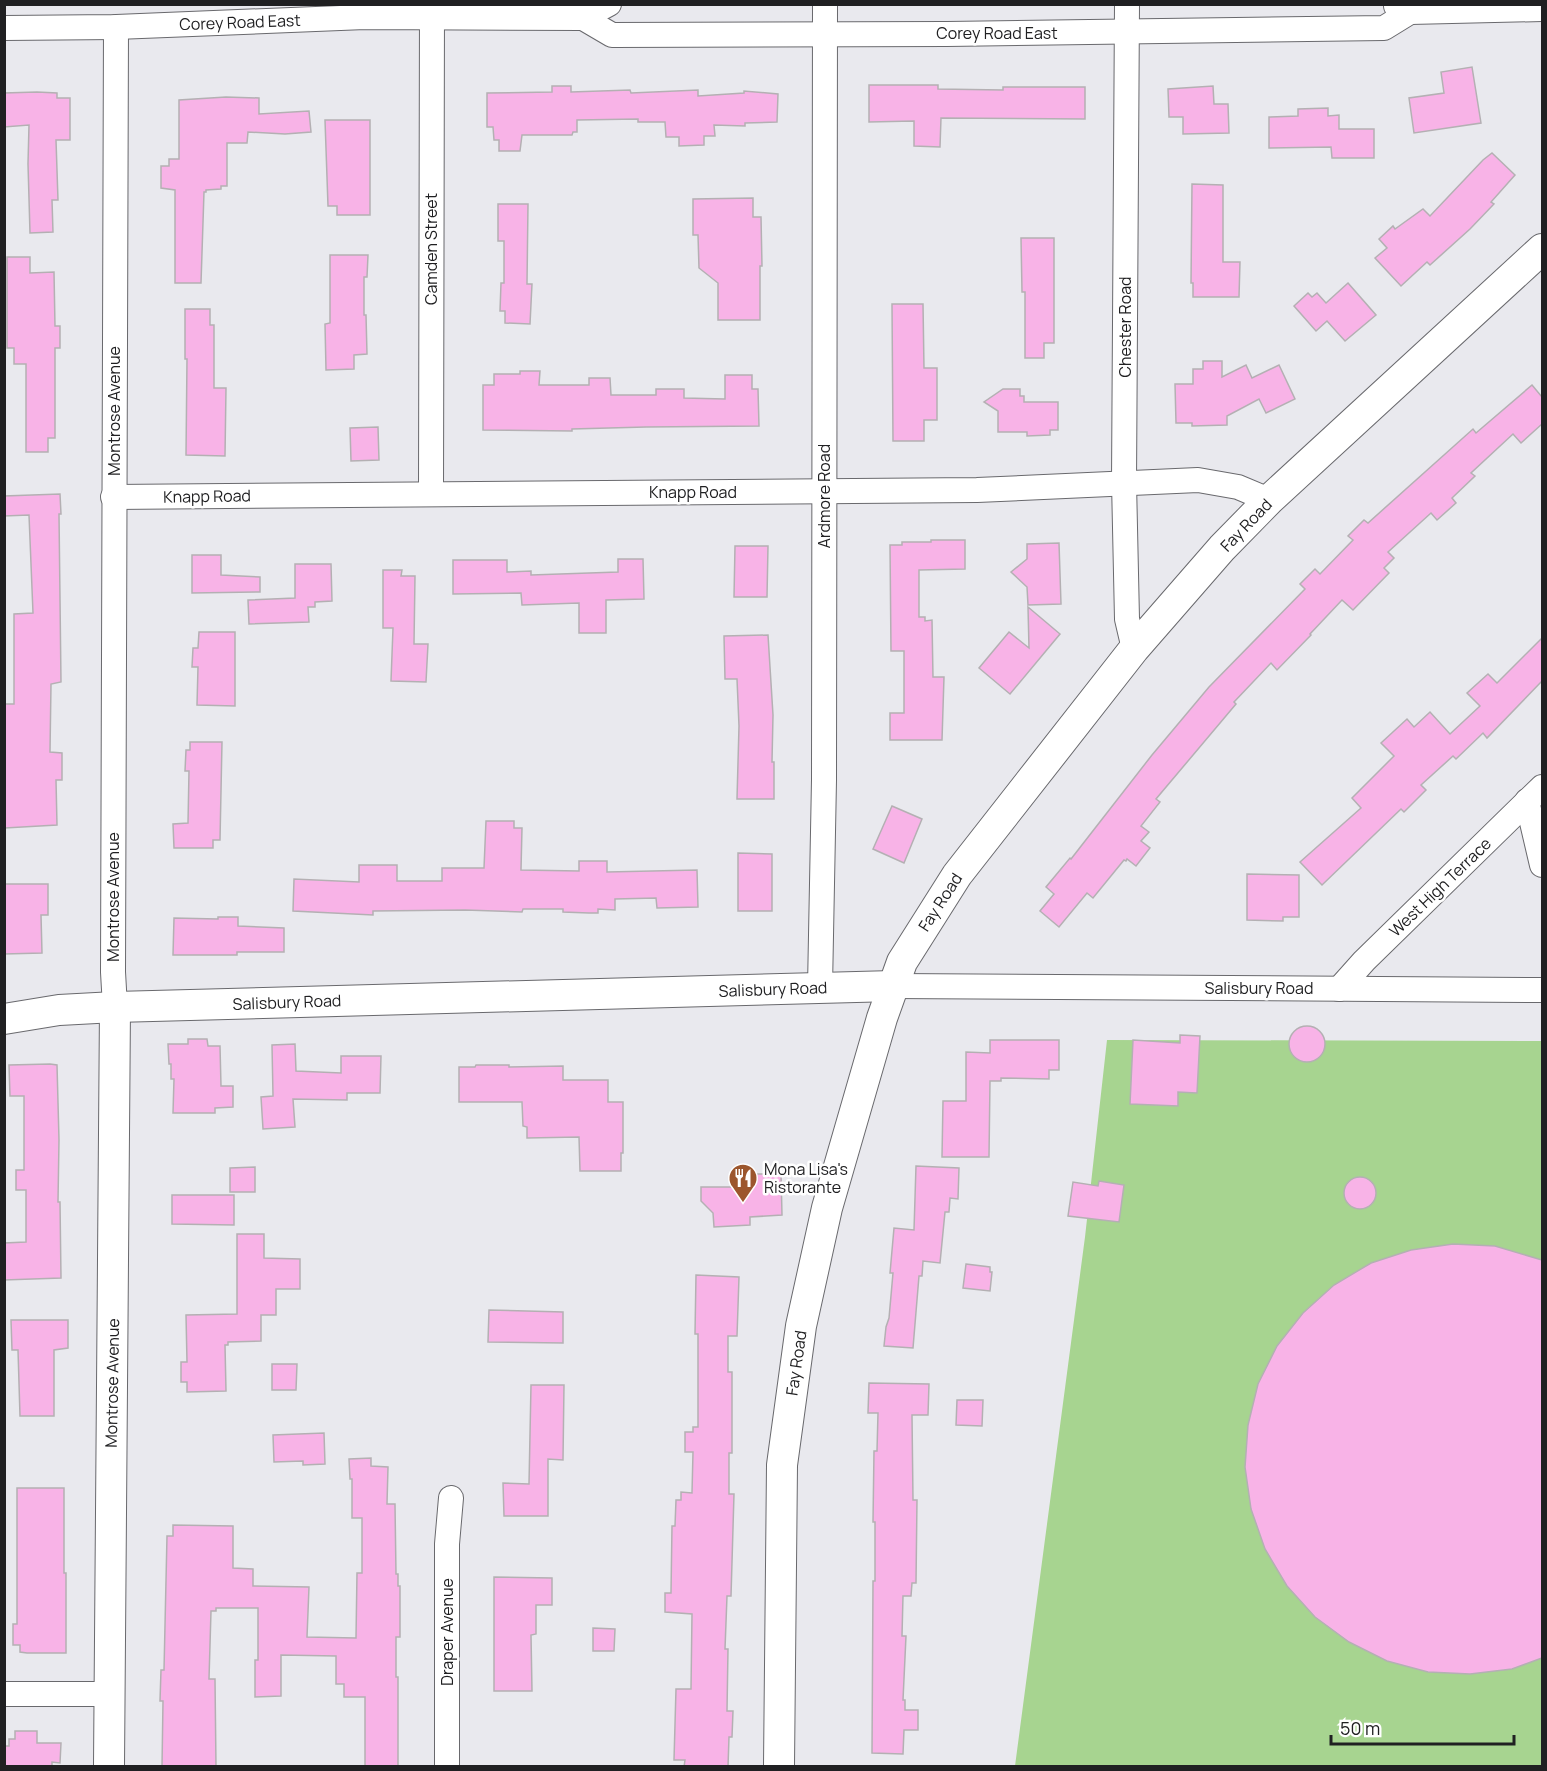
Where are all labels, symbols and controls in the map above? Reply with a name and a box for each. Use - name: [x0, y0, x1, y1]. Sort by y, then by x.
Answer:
- street label: Corey Road East: [179, 9, 301, 35]
- street label: Corey Road East: [936, 22, 1058, 44]
- street label: Camden Street: [420, 193, 442, 305]
- street label: Chester Road: [1114, 276, 1136, 378]
- street label: Montrose Avenue: [103, 346, 125, 476]
- street label: Ardmore Road: [813, 444, 835, 548]
- street label: Knapp Road: [649, 481, 737, 503]
- street label: Knapp Road: [163, 484, 251, 508]
- street label: Fay Road: [1215, 494, 1277, 556]
- street label: Montrose Avenue: [102, 832, 124, 962]
- street label: West High Terrace: [1384, 833, 1496, 941]
- street label: Fay Road: [913, 868, 967, 936]
- street label: Salisbury Road: [718, 976, 828, 1002]
- street label: Salisbury Road: [1205, 977, 1313, 999]
- street label: Salisbury Road: [232, 989, 342, 1015]
- place label: Mona Lisa's Ristorante: [764, 1158, 848, 1198]
- restaurant icon: Mona Lisa's Ristorante: [727, 1162, 759, 1204]
- street label: Montrose Avenue: [100, 1318, 124, 1448]
- street label: Fay Road: [781, 1329, 811, 1397]
- street label: Draper Avenue: [436, 1578, 458, 1686]
- scale bar: [1331, 1708, 1514, 1746]
- text: 50 m: [1340, 1716, 1380, 1740]

